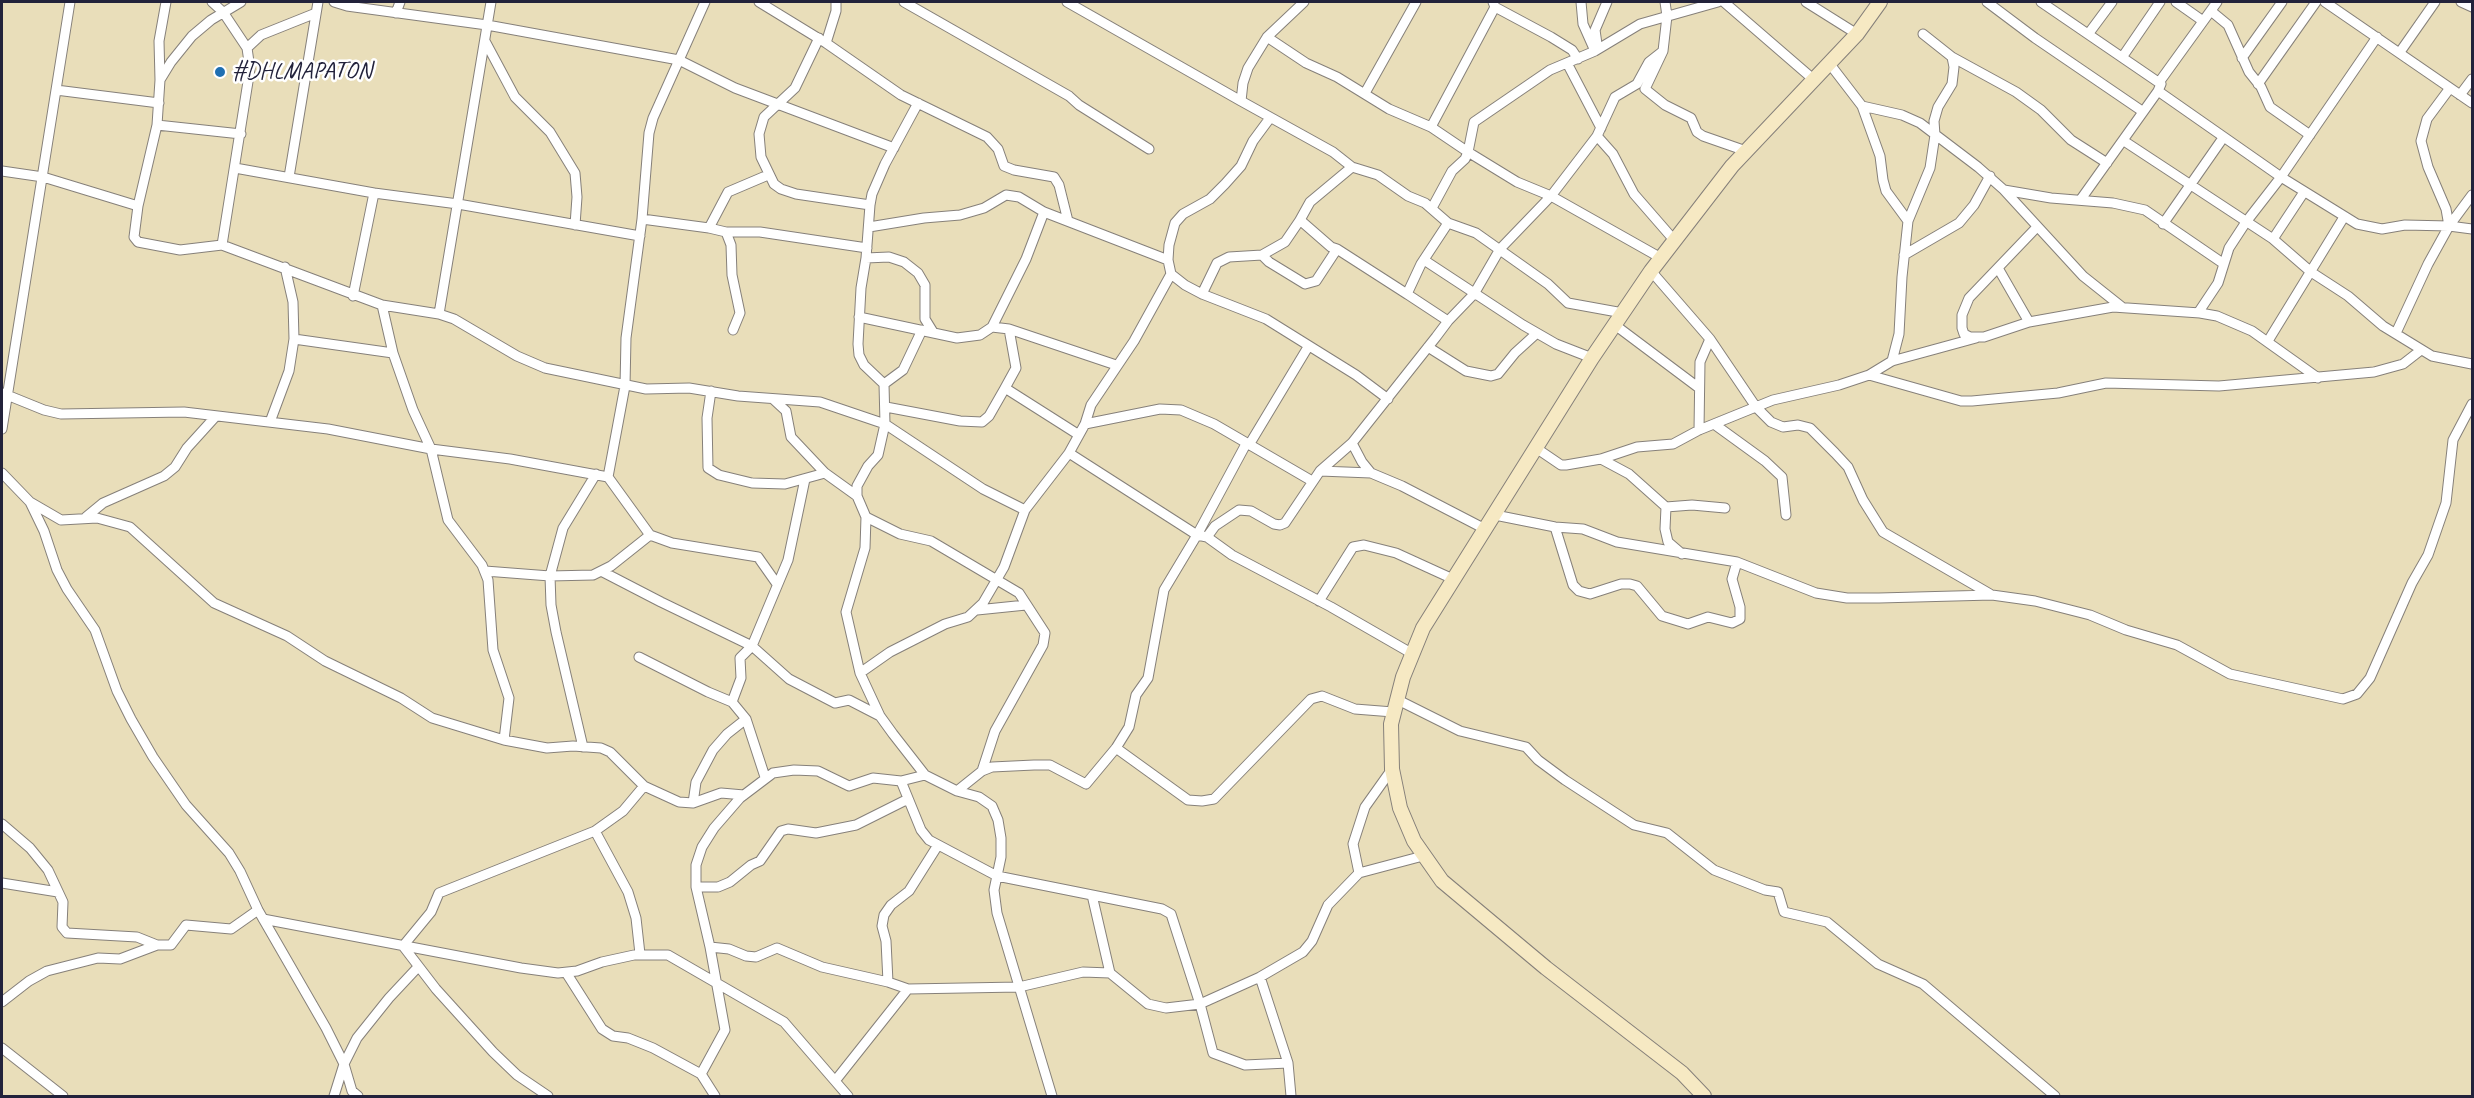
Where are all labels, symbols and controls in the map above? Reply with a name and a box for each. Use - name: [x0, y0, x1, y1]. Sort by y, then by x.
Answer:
- place label: #DHLMAPATON: [232, 58, 372, 86]
- marker: #DHLMAPATON: [213, 65, 227, 79]

